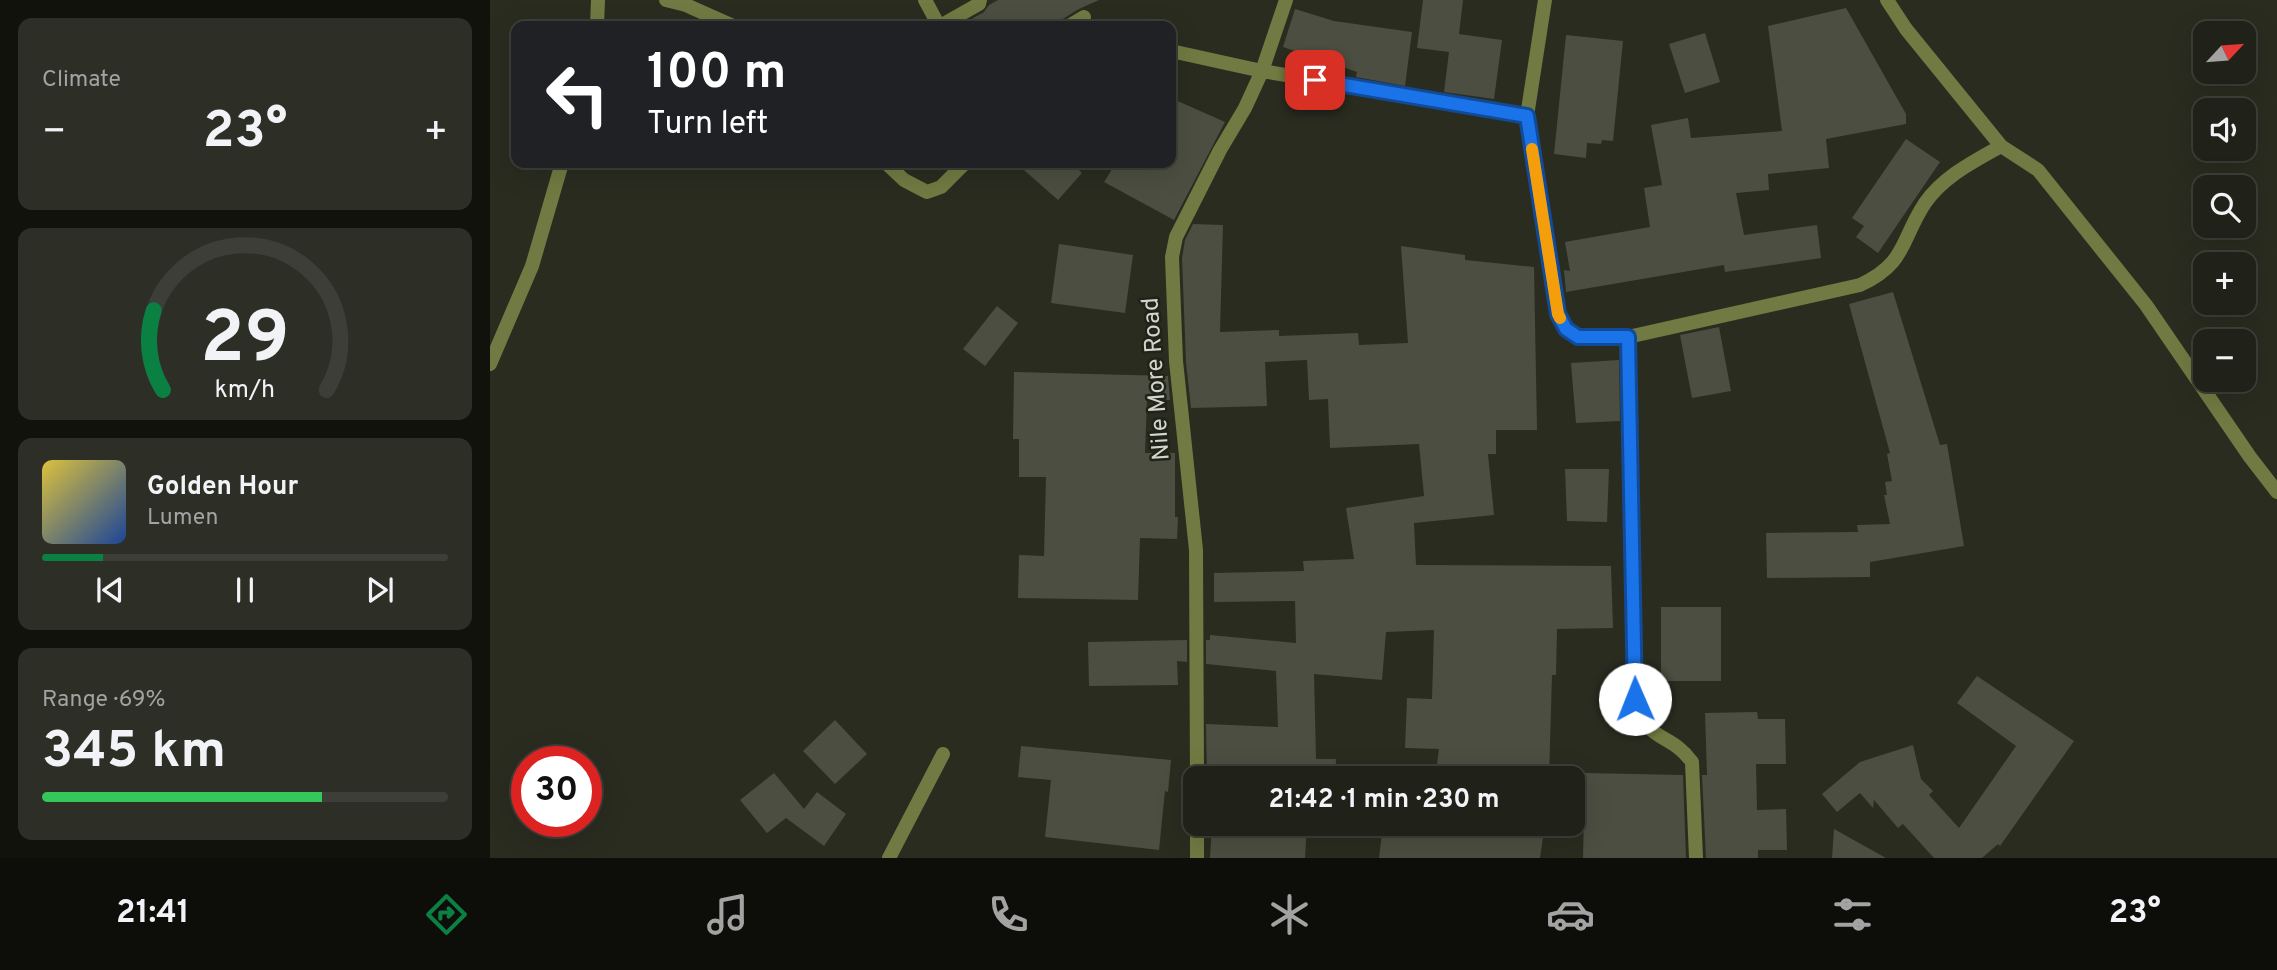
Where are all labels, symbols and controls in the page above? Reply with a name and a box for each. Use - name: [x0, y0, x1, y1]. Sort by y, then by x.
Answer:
- north arrow: [2193, 21, 2256, 84]
- map controls: [2193, 21, 2256, 392]
- text: 100 m: [647, 44, 786, 106]
- icon: left: [532, 49, 623, 140]
- pin: [1285, 50, 1345, 110]
- icon: arrive: [1296, 61, 1334, 99]
- text: Climate: [42, 66, 121, 95]
- button: sound: [2193, 98, 2256, 161]
- text: 23°: [203, 100, 287, 166]
- text: Turn left: [647, 105, 768, 145]
- text: −: [42, 109, 67, 158]
- text: +: [423, 109, 448, 158]
- button: search: [2193, 175, 2256, 238]
- button: +: [2193, 252, 2256, 315]
- text: 29: [200, 296, 290, 388]
- street label: Nile More Road: [1136, 296, 1178, 462]
- button: −: [2193, 329, 2256, 392]
- text: km/h: [215, 375, 275, 407]
- text: Golden Hour: [147, 471, 298, 504]
- text: Lumen: [147, 504, 218, 533]
- icon: previous: [91, 571, 129, 609]
- icon: pause: [226, 571, 264, 609]
- icon: next: [361, 571, 399, 609]
- position arrow: [1598, 662, 1672, 736]
- text: Range · 69%: [42, 686, 165, 715]
- text: 345 km: [42, 720, 226, 786]
- speed limit sign: 30: [511, 746, 602, 837]
- text: 21:42 · 1 min · 230 m: [1268, 784, 1500, 817]
- icon: directions: [422, 890, 471, 939]
- icon: music: [703, 890, 752, 939]
- icon: phone: [984, 890, 1033, 939]
- icon: climate: [1265, 890, 1314, 939]
- icon: car: [1546, 890, 1595, 939]
- icon: filters: [1828, 890, 1877, 939]
- text: 21:41: [116, 894, 190, 934]
- text: 23°: [2109, 894, 2161, 934]

